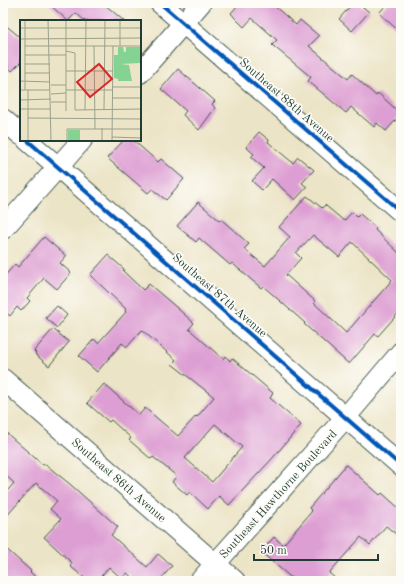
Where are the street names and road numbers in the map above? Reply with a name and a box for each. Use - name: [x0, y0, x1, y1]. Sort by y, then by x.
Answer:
- street label: Southeast 88th Avenue: [237, 57, 336, 145]
- street label: Southeast 87th Avenue: [170, 252, 269, 340]
- street label: Southeast Hawthorne Boulevard: [218, 428, 340, 561]
- street label: Southeast 86th Avenue: [69, 437, 168, 525]

